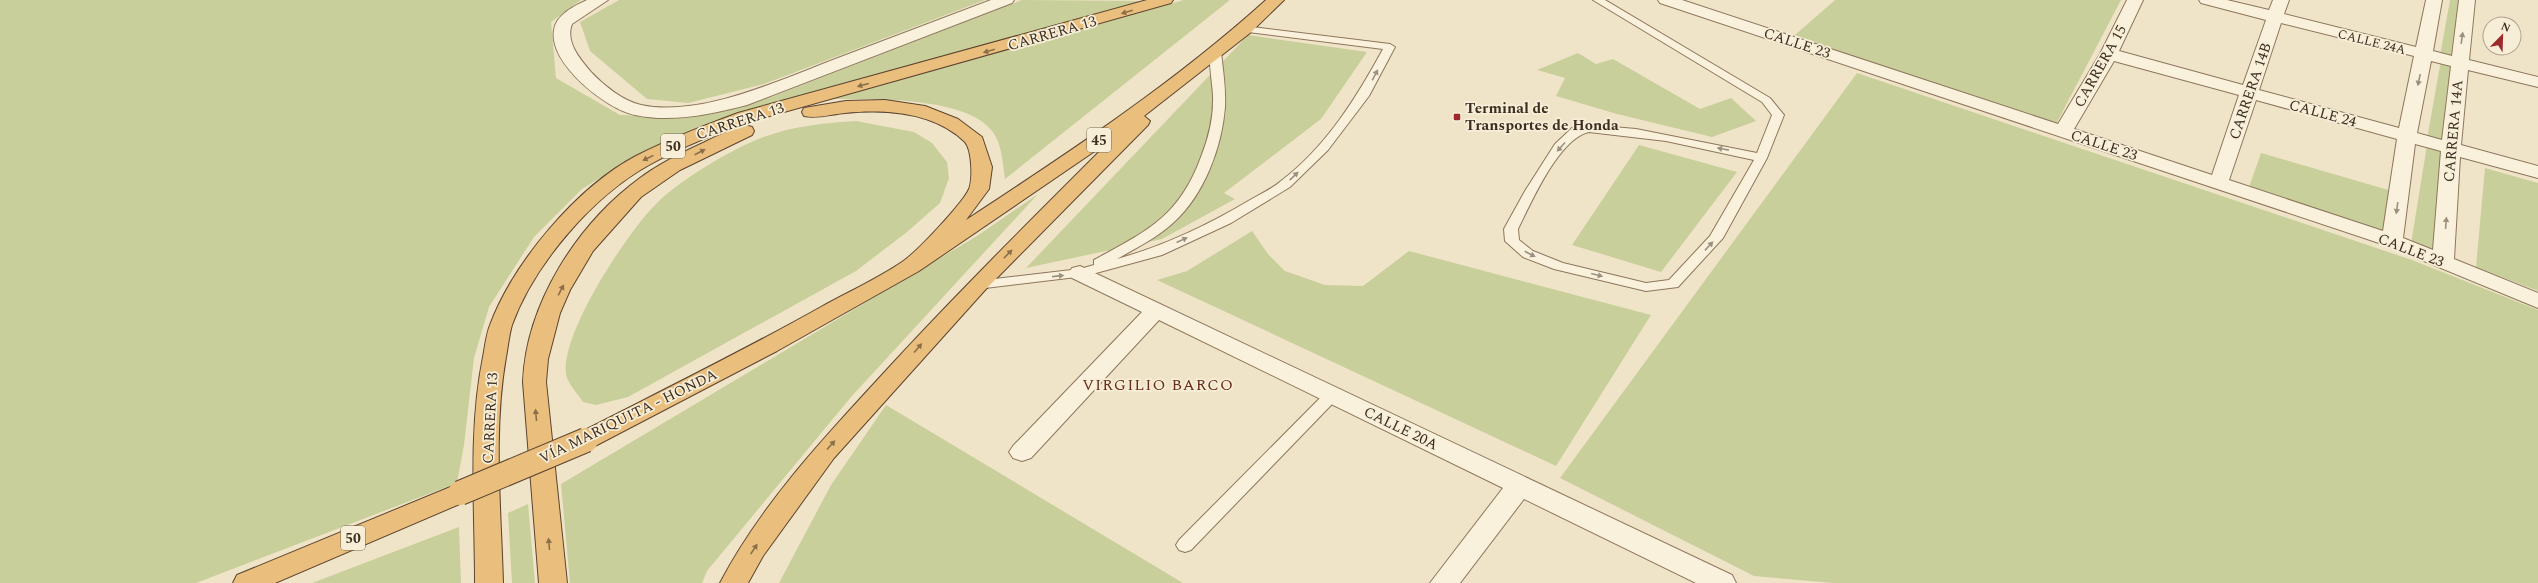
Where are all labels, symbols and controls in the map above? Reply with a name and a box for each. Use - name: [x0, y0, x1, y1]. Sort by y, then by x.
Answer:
- one-way arrow: [1121, 9, 1134, 15]
- street label: CARRERA 13: [1005, 10, 1100, 57]
- north arrow: [2482, 16, 2522, 56]
- text: N: [2498, 18, 2513, 37]
- street label: CARRERA 15: [2068, 21, 2133, 112]
- street label: CALLE 23: [1760, 22, 1834, 65]
- street label: CALLE 24A: [2336, 24, 2408, 60]
- one-way arrow: [2459, 32, 2465, 44]
- street label: CARRERA 14B: [2223, 39, 2278, 143]
- one-way arrow: [982, 48, 994, 54]
- one-way arrow: [1372, 69, 1378, 80]
- one-way arrow: [2416, 74, 2422, 86]
- street label: CARRERA 14A: [2438, 79, 2469, 183]
- one-way arrow: [857, 82, 869, 88]
- street label: CALLE 24: [2287, 93, 2360, 134]
- street label: CARRERA 13: [693, 96, 788, 147]
- place label: Terminal de Transportes de Honda: [1465, 97, 1619, 137]
- marker: Terminal de Transportes de Honda: [1452, 112, 1462, 122]
- street label: CALLE 23: [2067, 124, 2141, 167]
- road number: 45: [1087, 128, 1111, 152]
- road number: 50: [661, 134, 685, 158]
- one-way arrow: [1556, 142, 1565, 153]
- one-way arrow: [1717, 146, 1729, 152]
- one-way arrow: [694, 148, 706, 155]
- one-way arrow: [642, 155, 654, 161]
- one-way arrow: [1289, 171, 1299, 181]
- one-way arrow: [2394, 202, 2400, 214]
- one-way arrow: [2442, 217, 2449, 229]
- street label: CALLE 23: [2374, 227, 2448, 274]
- one-way arrow: [1176, 237, 1188, 243]
- one-way arrow: [1704, 241, 1714, 251]
- one-way arrow: [1003, 249, 1013, 259]
- one-way arrow: [1524, 251, 1536, 257]
- one-way arrow: [1591, 272, 1603, 278]
- one-way arrow: [1052, 273, 1064, 279]
- one-way arrow: [557, 284, 564, 295]
- one-way arrow: [913, 343, 923, 353]
- street label: VÍA MARIQUITA - HONDA: [535, 363, 721, 470]
- street label: CARRERA 13: [477, 371, 504, 464]
- district label: VIRGILIO BARCO: [1082, 373, 1234, 397]
- street label: CALLE 20A: [1360, 401, 1442, 456]
- one-way arrow: [533, 409, 540, 421]
- one-way arrow: [827, 440, 836, 450]
- road number: 50: [341, 526, 365, 550]
- one-way arrow: [546, 538, 552, 550]
- one-way arrow: [750, 543, 757, 555]

